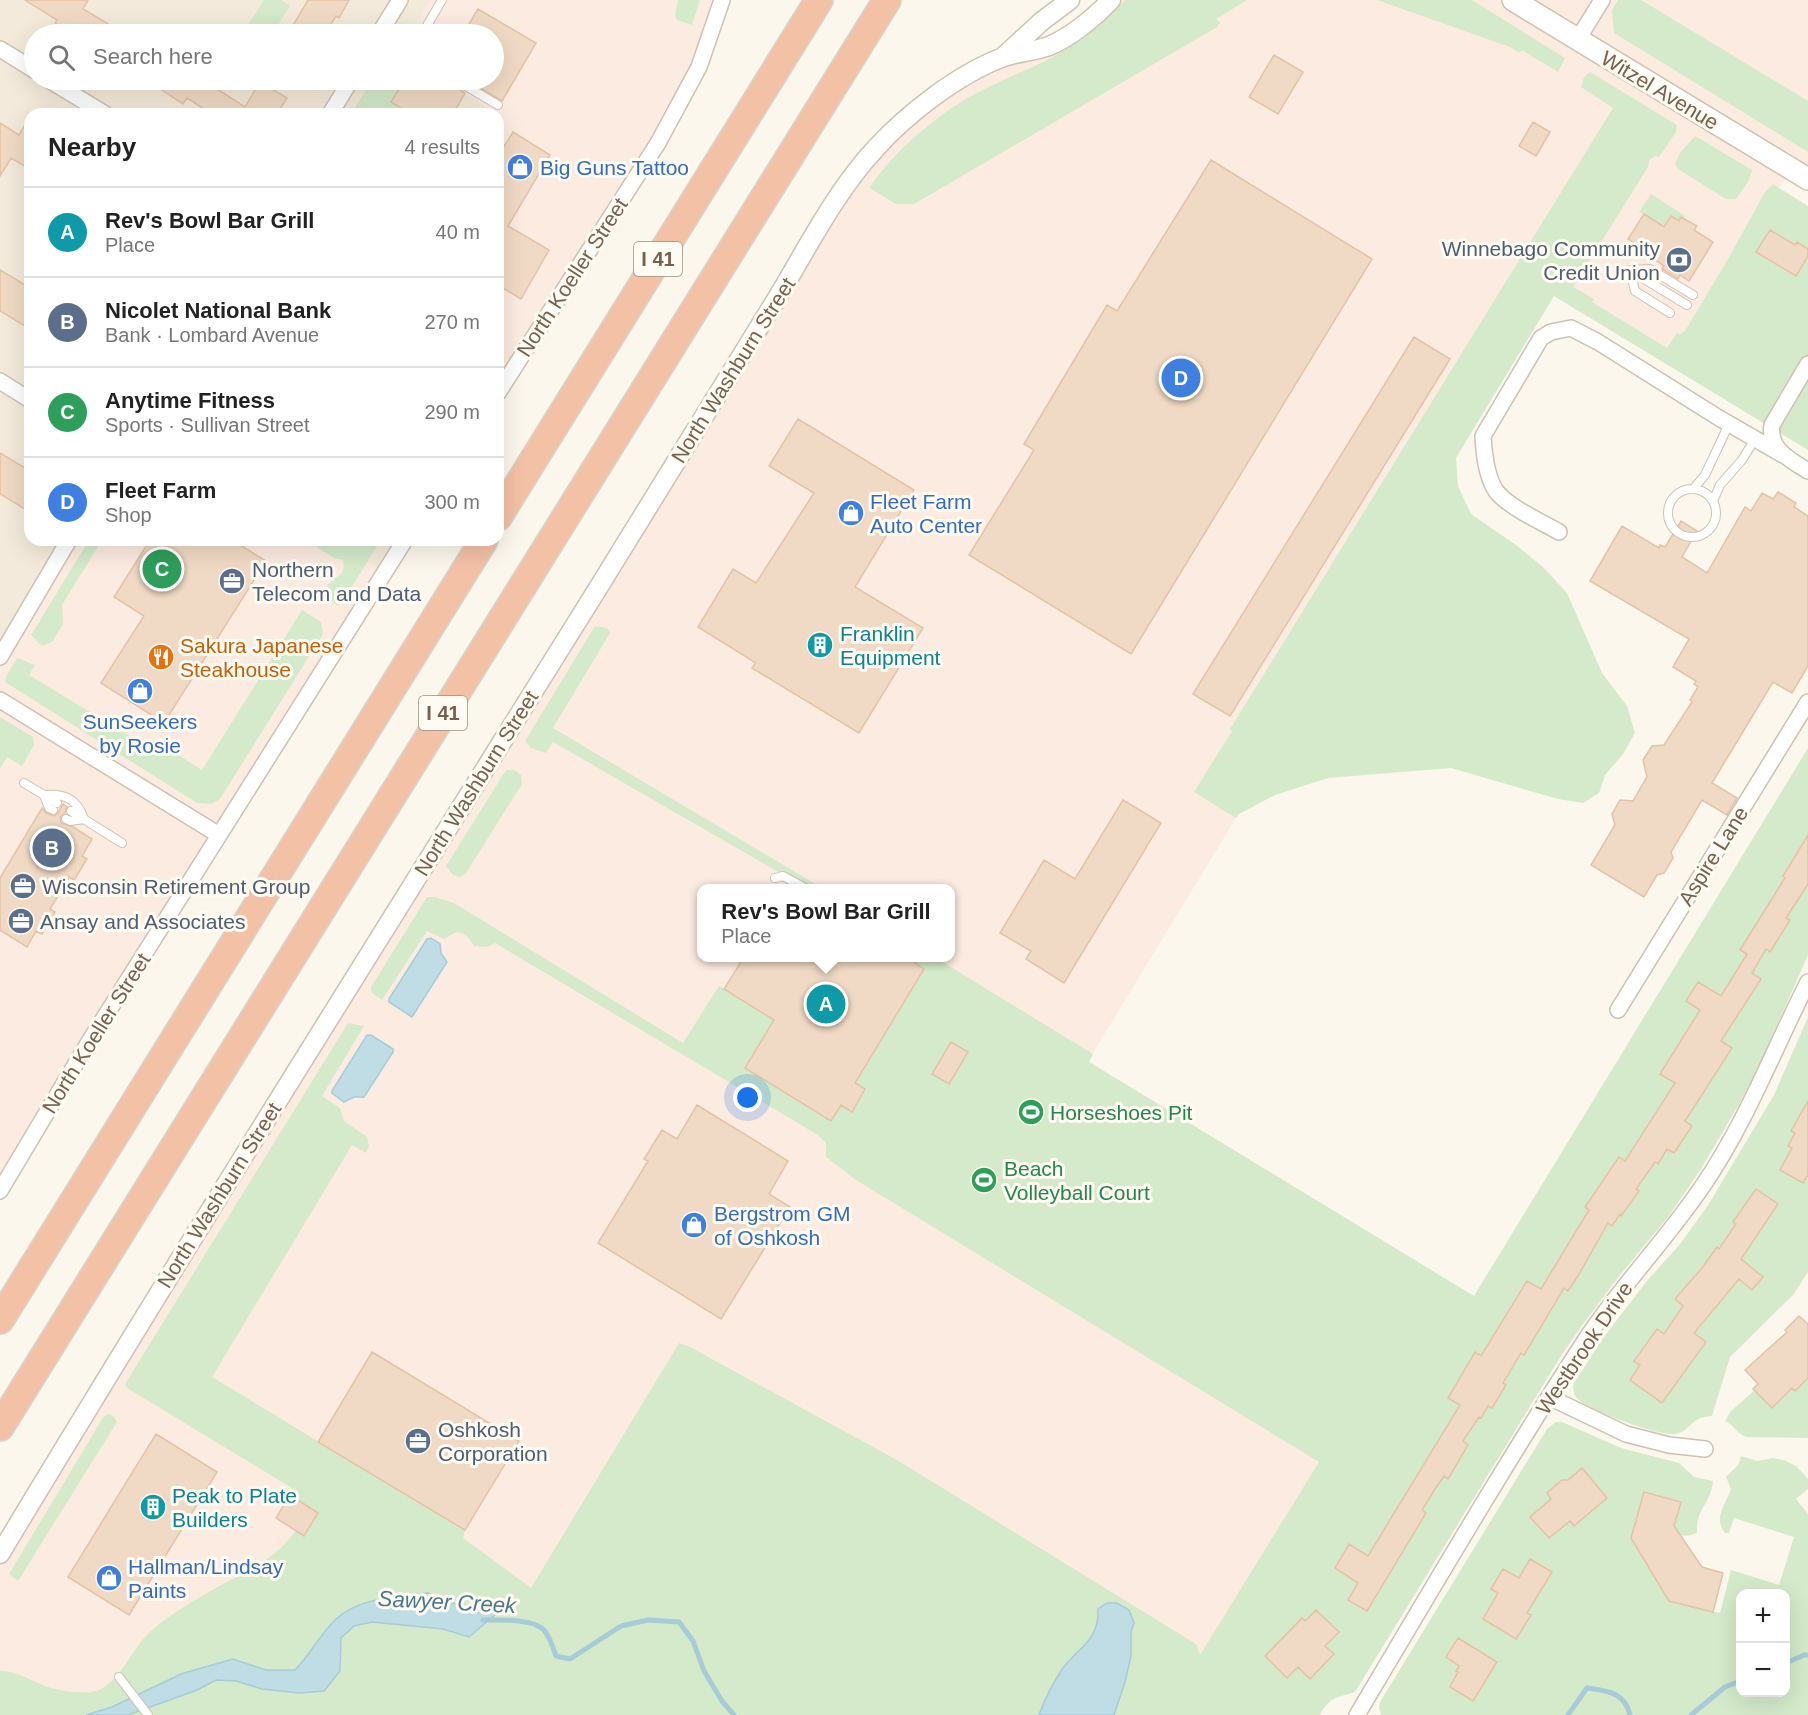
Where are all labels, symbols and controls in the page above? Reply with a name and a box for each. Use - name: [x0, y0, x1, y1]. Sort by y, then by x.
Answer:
- search box: [24, 24, 504, 90]
- icon: search: [45, 41, 78, 74]
- text: Search here: [93, 44, 213, 69]
- street label: Witzel Avenue: [1597, 46, 1723, 134]
- text: Nearby: [48, 132, 136, 162]
- text: 4 results: [404, 136, 480, 158]
- shop icon: Big Guns Tattoo: [505, 152, 535, 182]
- place label: Big Guns Tattoo: [540, 156, 689, 179]
- street label: North Koeller Street: [512, 193, 632, 361]
- text: Rev's Bowl Bar Grill: [105, 208, 314, 233]
- text: A: [60, 221, 75, 243]
- text: 40 m: [436, 221, 480, 243]
- text: Place: [105, 234, 155, 256]
- place label: Winnebago Community Credit Union: [1442, 237, 1660, 284]
- road number: I 41: [634, 242, 682, 276]
- bank icon: Winnebago Community Credit Union: [1664, 245, 1694, 275]
- street label: North Washburn Street: [667, 273, 800, 467]
- text: Nicolet National Bank: [105, 298, 331, 323]
- text: B: [60, 311, 75, 333]
- text: 270 m: [424, 311, 480, 333]
- text: Bank · Lombard Avenue: [105, 324, 319, 346]
- pin: D: [1162, 356, 1200, 400]
- text: Anytime Fitness: [105, 388, 275, 413]
- text: C: [60, 401, 75, 423]
- text: 290 m: [424, 401, 480, 423]
- text: Sports · Sullivan Street: [105, 414, 310, 436]
- text: Fleet Farm: [105, 478, 216, 503]
- place label: Fleet Farm Auto Center: [870, 490, 982, 537]
- text: D: [60, 491, 75, 513]
- text: 300 m: [424, 491, 480, 513]
- shop icon: Fleet Farm Auto Center: [836, 498, 866, 528]
- text: Shop: [105, 504, 152, 526]
- pin: C: [142, 546, 182, 592]
- place label: Northern Telecom and Data: [252, 558, 422, 605]
- office icon: Northern Telecom and Data: [217, 566, 247, 596]
- place label: Franklin Equipment: [840, 622, 941, 669]
- building icon: Franklin Equipment: [805, 630, 835, 660]
- place label: Sakura Japanese Steakhouse: [180, 634, 343, 681]
- restaurant icon: Sakura Japanese Steakhouse: [146, 642, 176, 672]
- shop icon: SunSeekers by Rosie: [125, 676, 155, 706]
- street label: North Washburn Street: [410, 686, 543, 880]
- road number: I 41: [419, 696, 467, 730]
- place label: SunSeekers by Rosie: [83, 710, 197, 757]
- street label: Aspire Lane: [1674, 802, 1752, 910]
- pin: B: [32, 826, 72, 870]
- office icon: Wisconsin Retirement Group: [8, 871, 38, 901]
- place label: Wisconsin Retirement Group: [42, 875, 310, 898]
- popup: [697, 884, 955, 962]
- text: Rev's Bowl Bar Grill: [721, 899, 931, 924]
- office icon: Ansay and Associates: [6, 906, 36, 936]
- place label: Ansay and Associates: [40, 910, 245, 933]
- text: Place: [721, 925, 771, 947]
- street label: North Koeller Street: [37, 949, 155, 1117]
- pin: A: [806, 982, 846, 1026]
- your location: [733, 1083, 762, 1112]
- sports icon: Horseshoes Pit: [1016, 1097, 1046, 1127]
- street label: North Washburn Street: [153, 1098, 286, 1292]
- place label: Horseshoes Pit: [1050, 1101, 1193, 1124]
- place label: Beach Volleyball Court: [1004, 1157, 1150, 1204]
- sports icon: Beach Volleyball Court: [969, 1165, 999, 1195]
- place label: Bergstrom GM of Oshkosh: [714, 1202, 851, 1249]
- shop icon: Bergstrom GM of Oshkosh: [679, 1210, 709, 1240]
- street label: Westbrook Drive: [1531, 1277, 1637, 1419]
- place label: Oshkosh Corporation: [438, 1418, 548, 1465]
- office icon: Oshkosh Corporation: [403, 1426, 433, 1456]
- place label: Peak to Plate Builders: [172, 1484, 297, 1531]
- building icon: Peak to Plate Builders: [138, 1492, 168, 1522]
- place label: Hallman/Lindsay Paints: [128, 1555, 284, 1602]
- shop icon: Hallman/Lindsay Paints: [94, 1563, 124, 1593]
- water label: Sawyer Creek: [377, 1586, 518, 1618]
- map controls: [1736, 1589, 1790, 1697]
- button: +: [1736, 1589, 1790, 1643]
- button: −: [1736, 1643, 1790, 1697]

